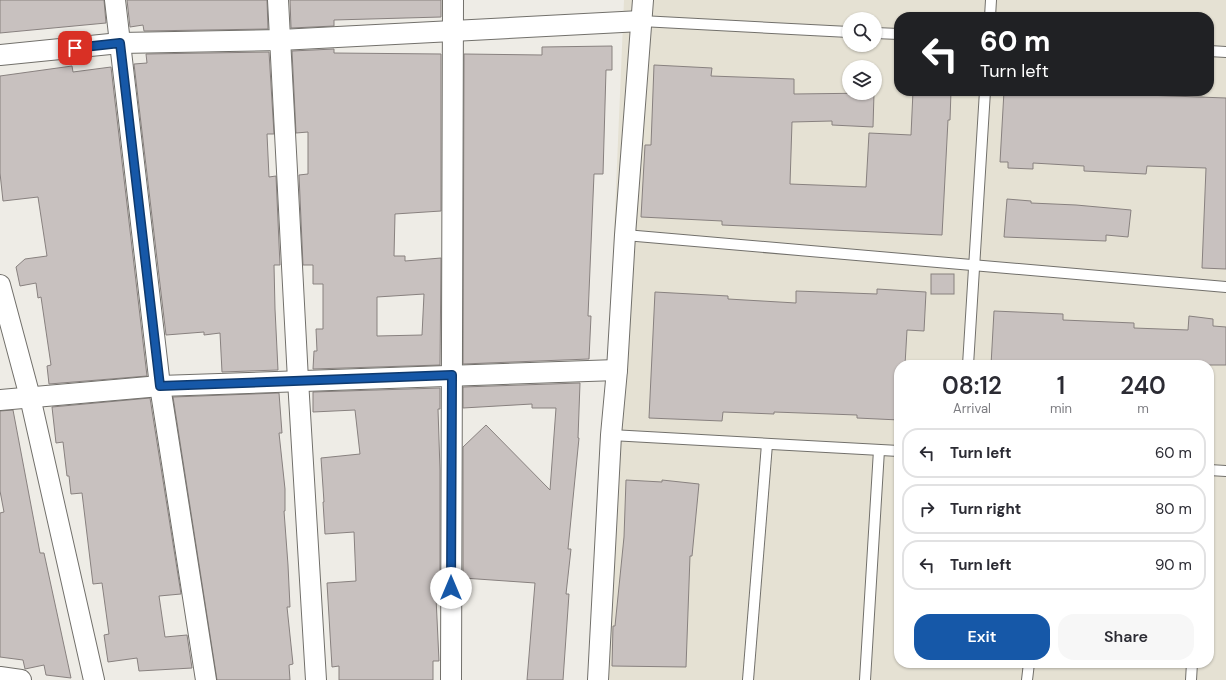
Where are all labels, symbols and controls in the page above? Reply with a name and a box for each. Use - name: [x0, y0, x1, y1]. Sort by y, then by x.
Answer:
- map controls: [842, 12, 882, 100]
- button: search: [842, 12, 882, 52]
- text: 60 m: [980, 23, 1050, 60]
- icon: left: [914, 28, 966, 80]
- pin: [58, 31, 92, 65]
- icon: arrive: [64, 37, 86, 59]
- text: Turn left: [980, 59, 1049, 83]
- button: layers: [842, 60, 882, 100]
- text: 08:12: [942, 370, 1002, 401]
- text: 1: [1057, 370, 1065, 401]
- text: 240: [1120, 370, 1166, 401]
- text: Arrival: [953, 400, 991, 417]
- text: min: [1050, 400, 1072, 417]
- text: m: [1137, 400, 1149, 417]
- icon: left: [916, 442, 938, 464]
- text: Turn left: [950, 443, 1011, 463]
- text: 60 m: [1155, 443, 1192, 463]
- icon: right: [916, 498, 938, 520]
- text: Turn right: [950, 499, 1021, 519]
- text: 80 m: [1155, 499, 1192, 519]
- icon: left: [916, 554, 938, 576]
- text: Turn left: [950, 555, 1011, 575]
- text: 90 m: [1155, 555, 1192, 575]
- position arrow: [430, 567, 472, 609]
- button: Exit: [914, 614, 1050, 660]
- button: Share: [1058, 614, 1194, 660]

